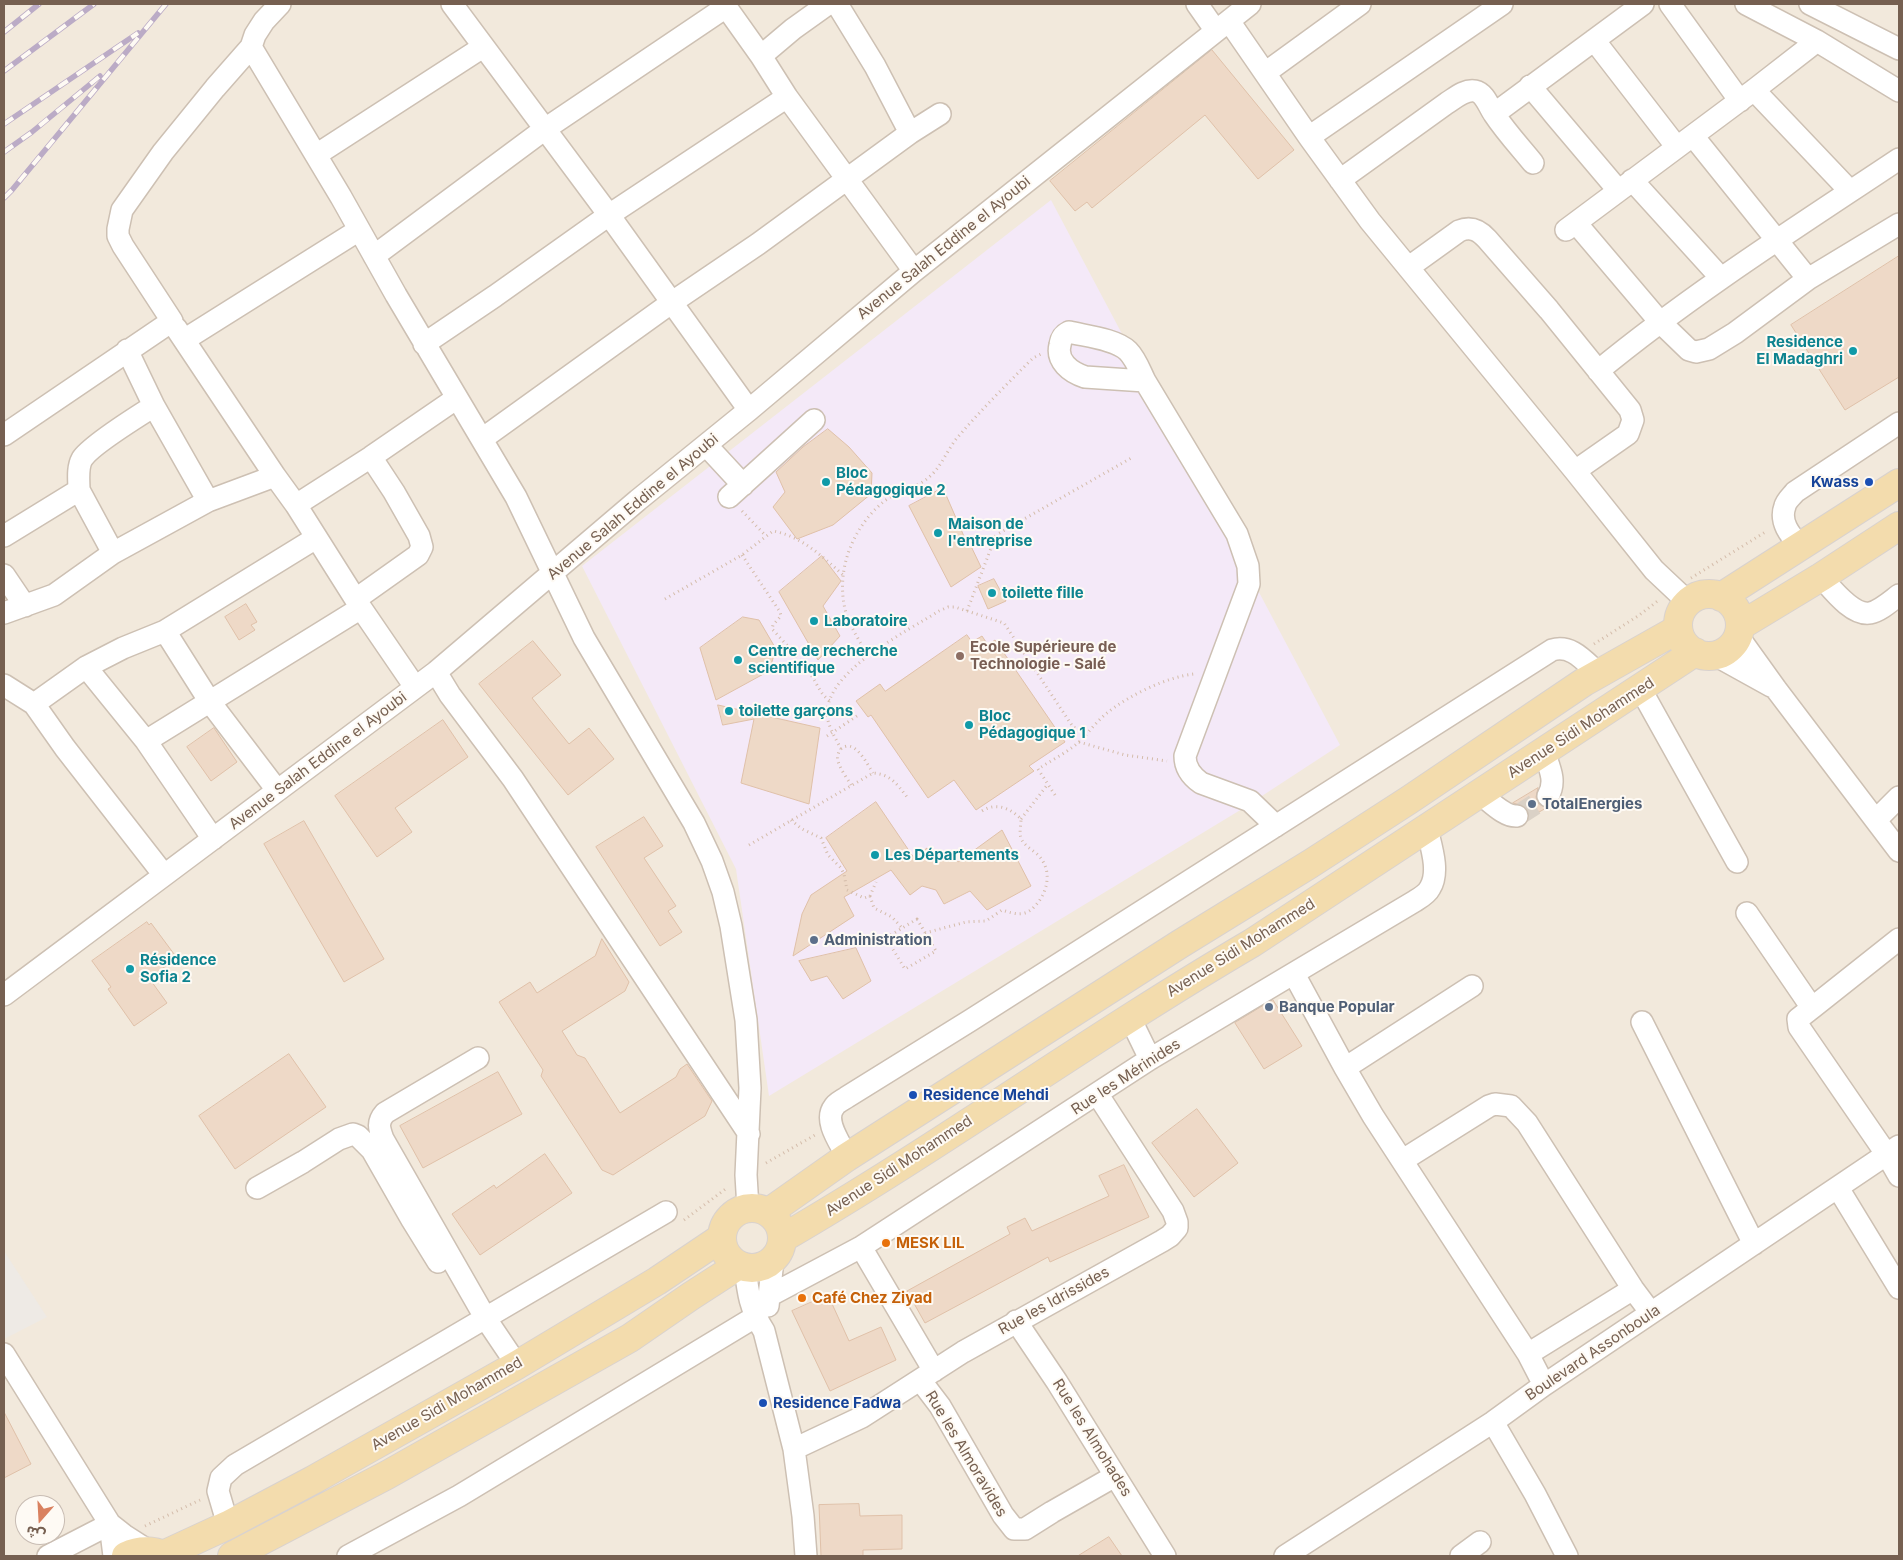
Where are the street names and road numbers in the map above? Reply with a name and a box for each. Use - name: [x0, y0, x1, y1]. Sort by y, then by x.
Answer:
- street label: Avenue Salah Eddine el Ayoubi: [854, 173, 1034, 323]
- street label: Avenue Salah Eddine el Ayoubi: [544, 430, 722, 584]
- street label: Avenue Sidi Mohammed: [1504, 674, 1658, 782]
- street label: Avenue Salah Eddine el Ayoubi: [226, 688, 410, 834]
- street label: Avenue Sidi Mohammed: [1164, 895, 1318, 1001]
- street label: Rue les Mérinides: [1068, 1035, 1184, 1119]
- street label: Avenue Sidi Mohammed: [822, 1112, 976, 1220]
- street label: Rue les Idrissides: [995, 1263, 1113, 1339]
- street label: Boulevard Assonboula: [1522, 1301, 1664, 1405]
- street label: Avenue Sidi Mohammed: [368, 1353, 526, 1455]
- street label: Rue les Almohades: [1049, 1376, 1135, 1500]
- street label: Rue les Almoravides: [921, 1388, 1011, 1520]

